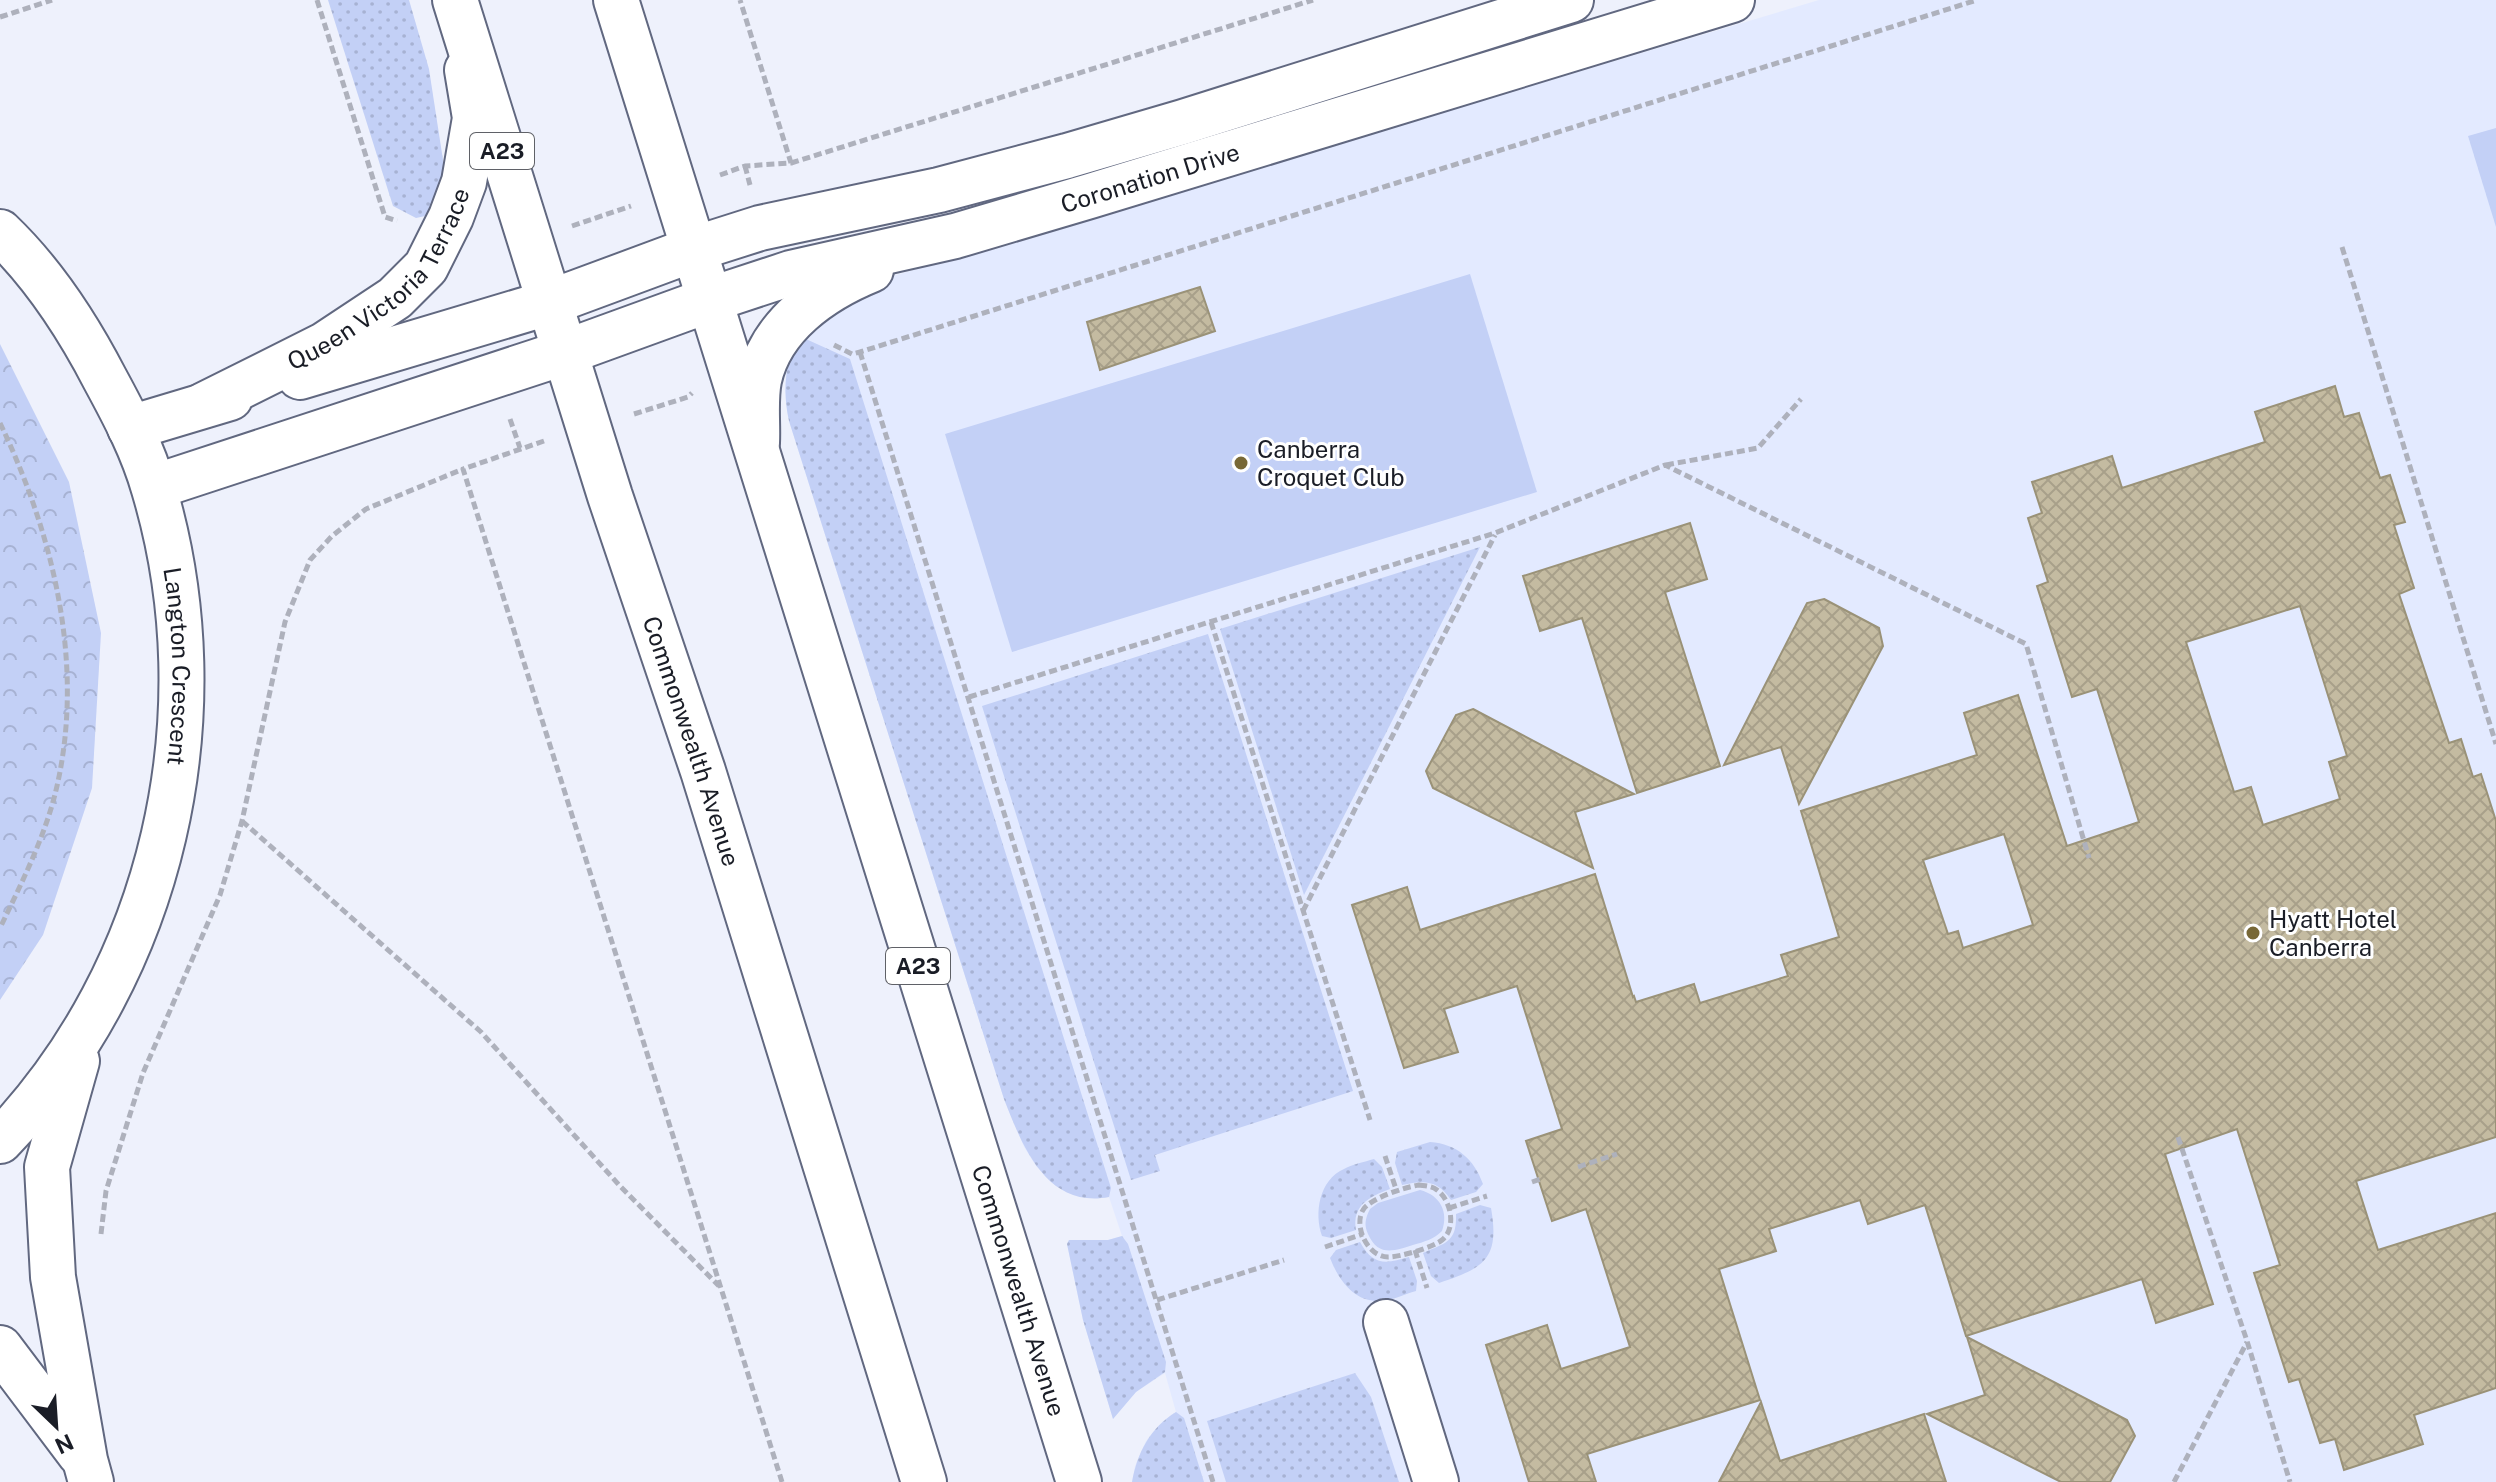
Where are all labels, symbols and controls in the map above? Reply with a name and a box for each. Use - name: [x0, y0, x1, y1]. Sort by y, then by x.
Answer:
- road number: A23: [470, 133, 534, 169]
- street label: Coronation Drive: [1057, 137, 1243, 218]
- street label: Queen Victoria Terrace: [283, 184, 475, 375]
- place label: Canberra Croquet Club: [1257, 435, 1405, 491]
- marker: Canberra Croquet Club: [1232, 454, 1250, 472]
- street label: Langton Crescent: [158, 565, 196, 767]
- street label: Commonwealth Avenue: [638, 612, 746, 870]
- place label: Hyatt Hotel Canberra: [2269, 905, 2397, 961]
- marker: Hyatt Hotel Canberra: [2244, 924, 2262, 942]
- road number: A23: [886, 948, 950, 984]
- street label: Commonwealth Avenue: [967, 1161, 1072, 1420]
- north arrow: [16, 1386, 96, 1466]
- text: N: [51, 1429, 78, 1460]

